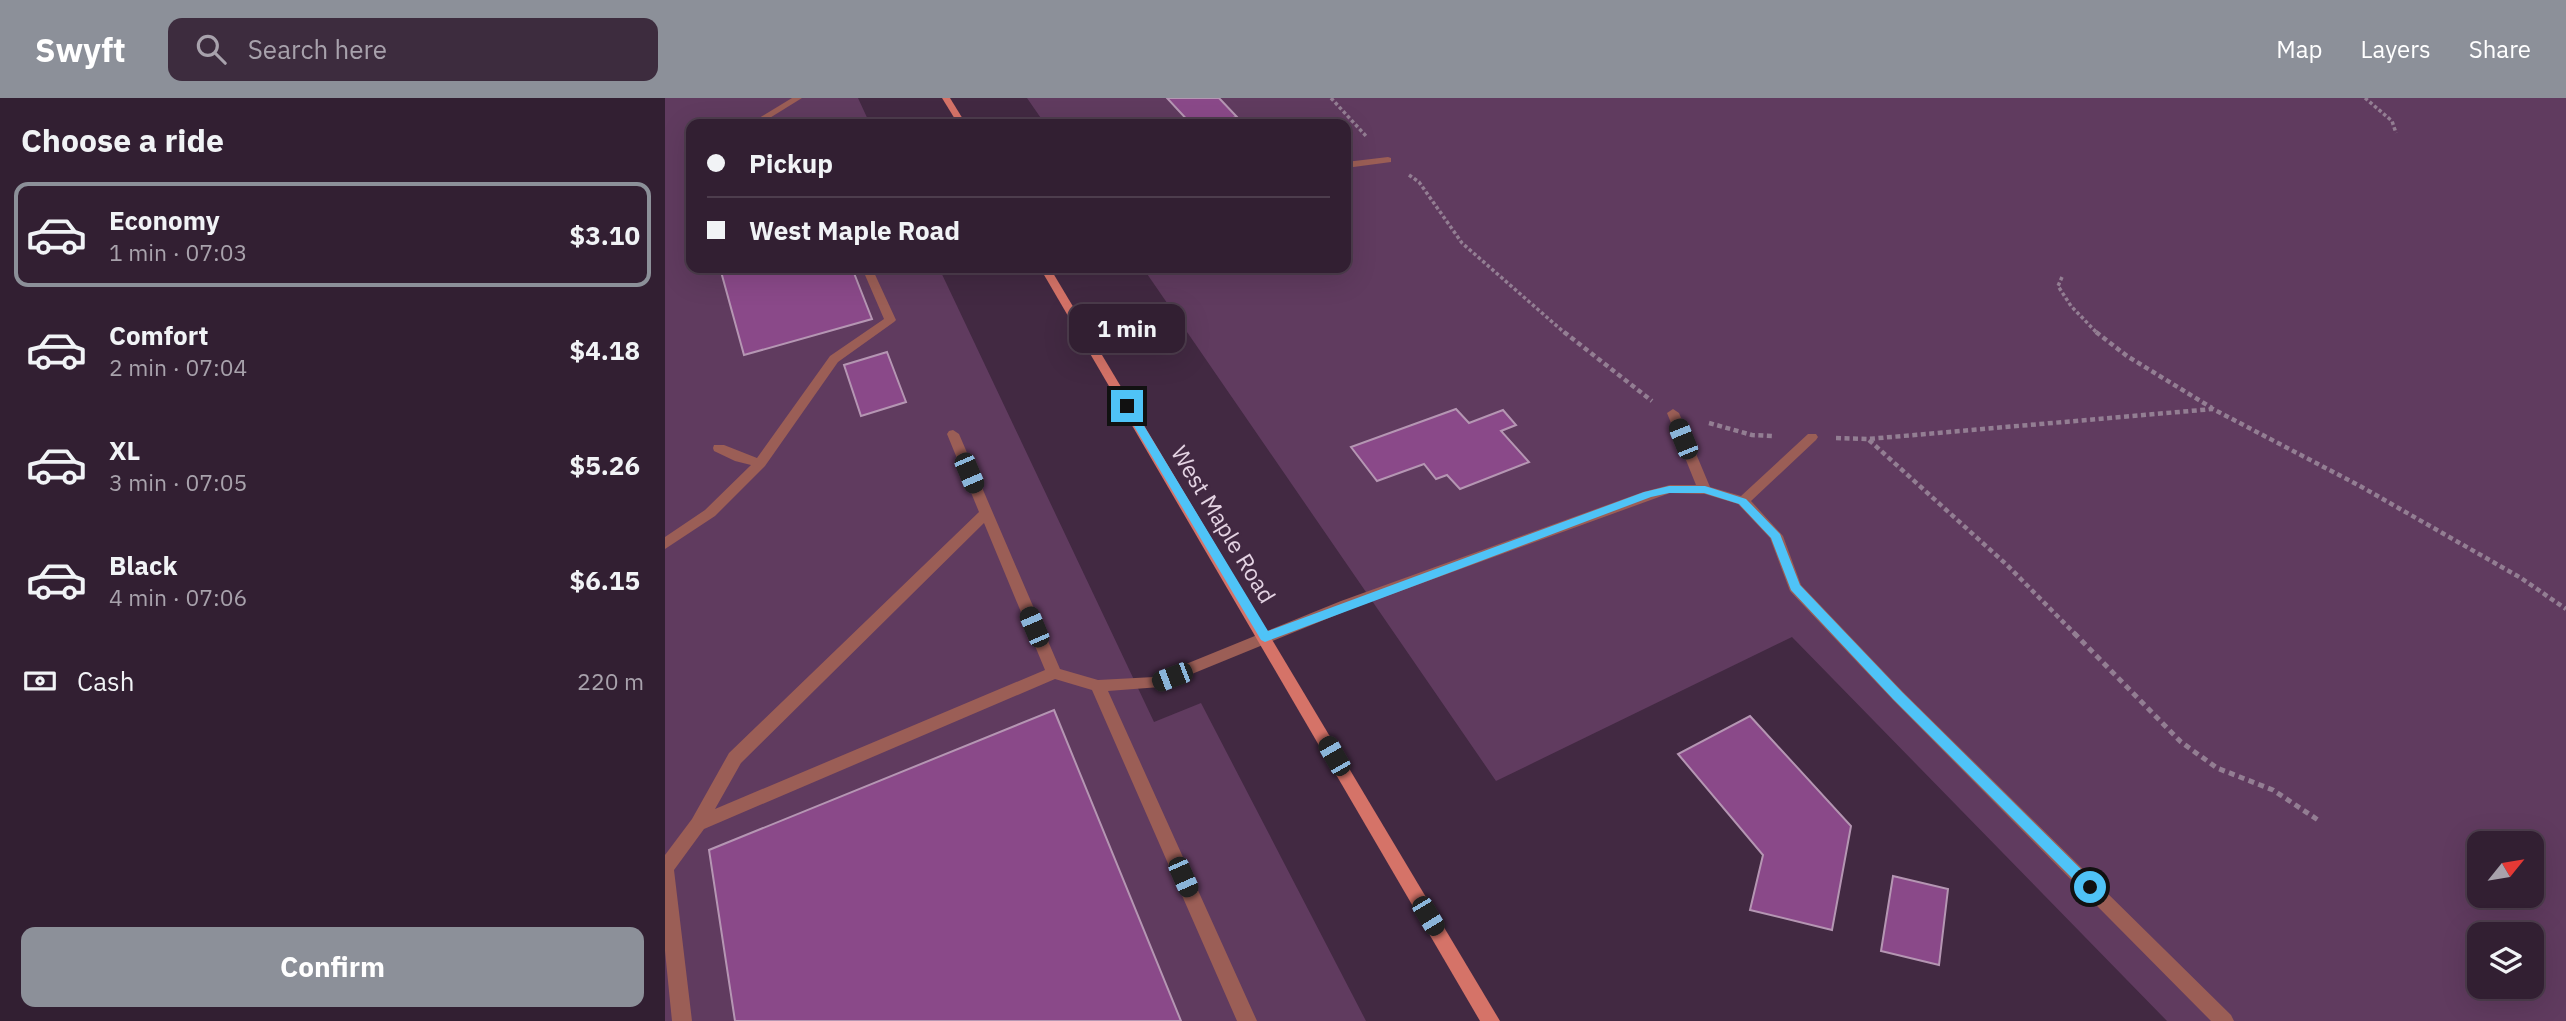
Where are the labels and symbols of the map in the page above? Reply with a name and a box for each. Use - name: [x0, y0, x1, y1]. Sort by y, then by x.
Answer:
- callout: 1 min: [1069, 304, 1185, 354]
- route end: [1111, 390, 1143, 422]
- car: [1666, 416, 1701, 462]
- street label: West Maple Road: [1165, 440, 1283, 608]
- car: [952, 450, 987, 496]
- car: [1017, 604, 1052, 650]
- car: [1149, 660, 1196, 694]
- car: [1315, 733, 1354, 779]
- north arrow: [2467, 831, 2545, 908]
- car: [1165, 854, 1202, 900]
- route start: [2074, 871, 2106, 903]
- car: [1409, 893, 1448, 939]

